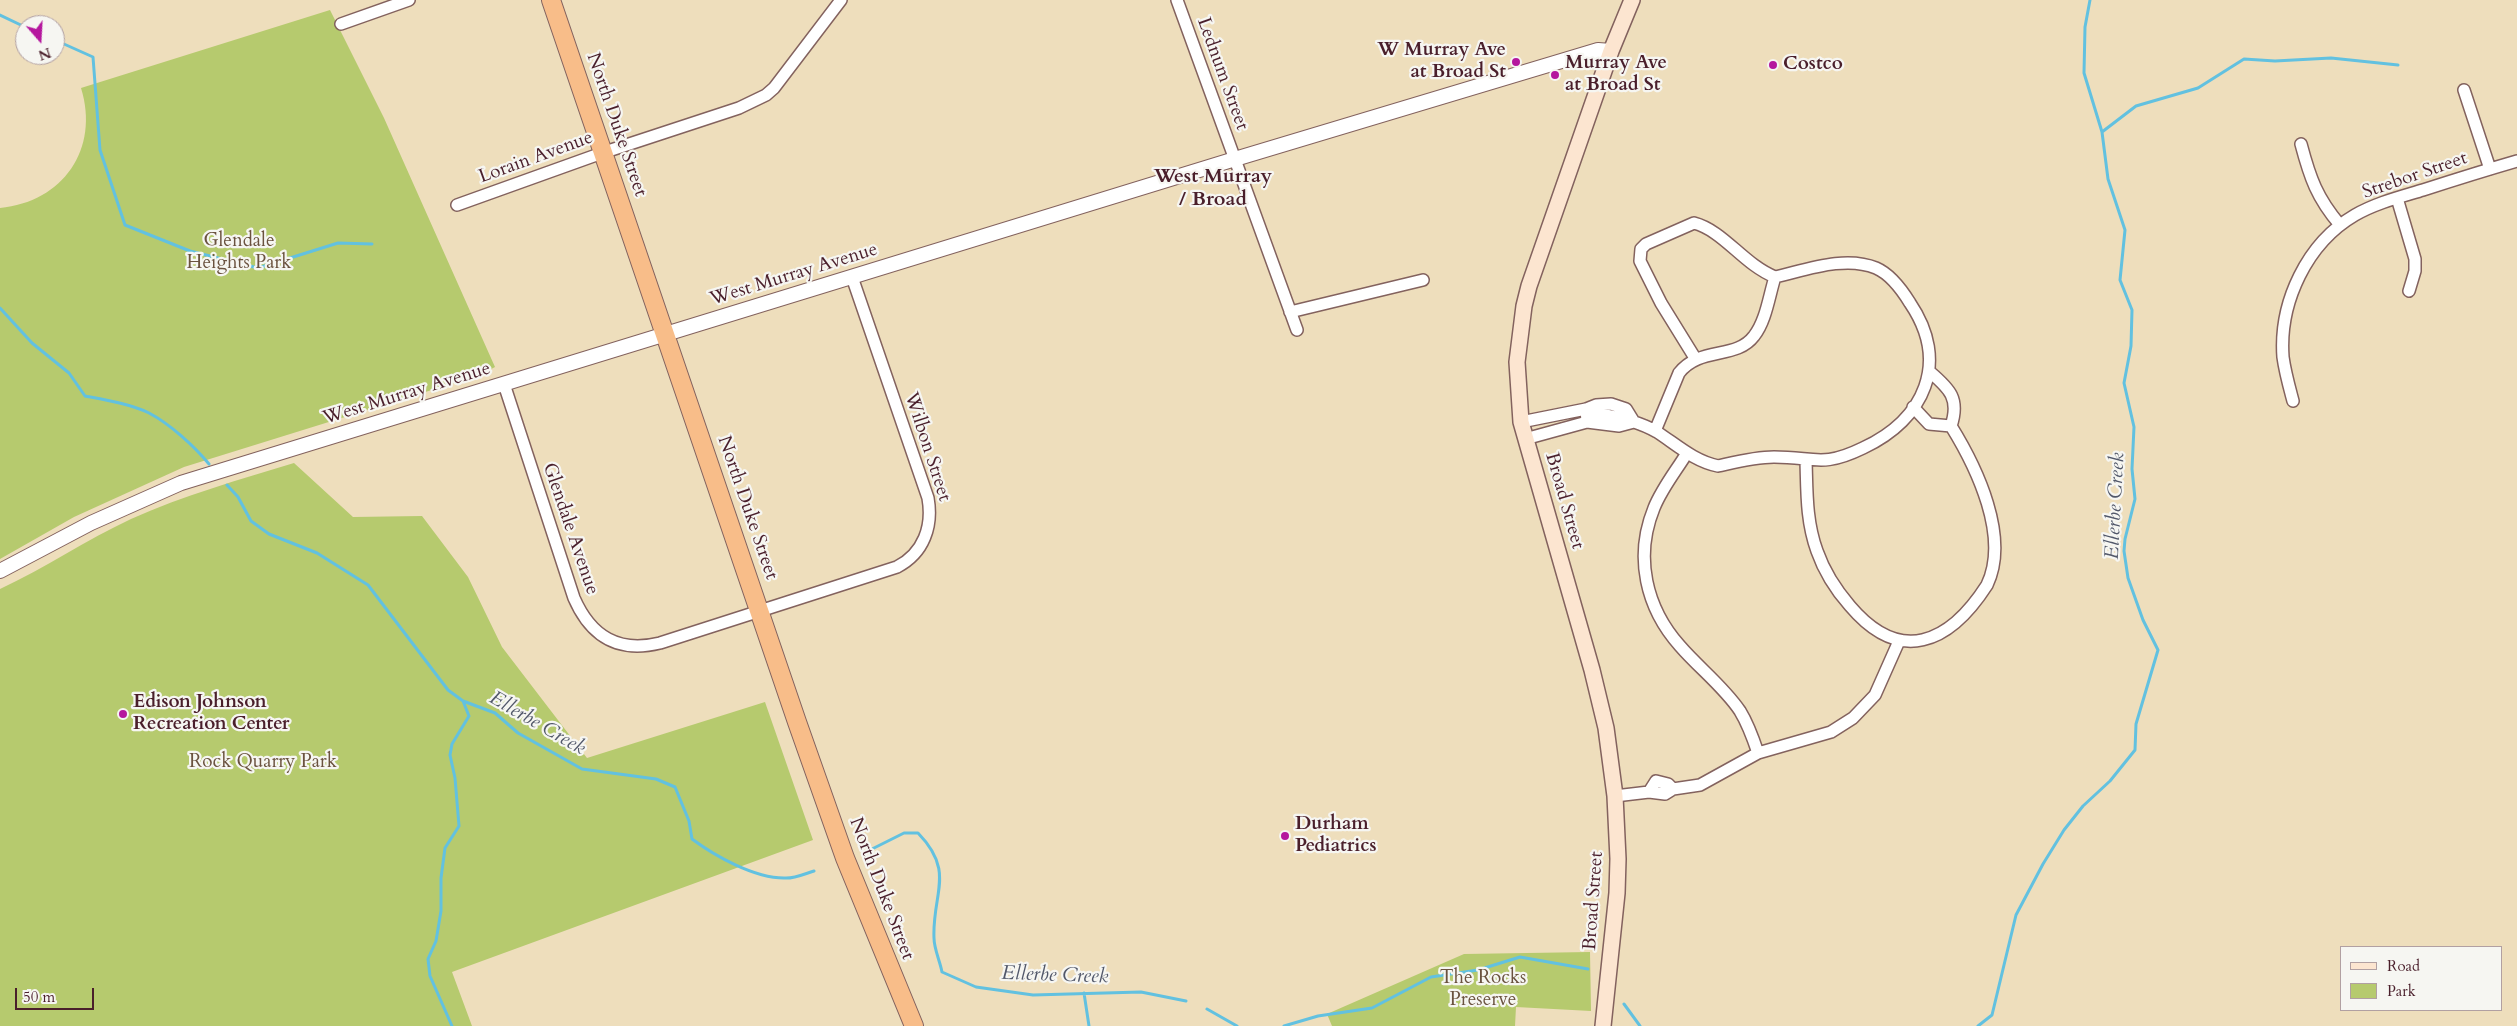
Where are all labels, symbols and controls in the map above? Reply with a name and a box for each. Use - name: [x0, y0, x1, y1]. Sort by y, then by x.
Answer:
- street label: Lednum Street: [1191, 14, 1253, 134]
- north arrow: [15, 15, 65, 65]
- place label: W Murray Ave at Broad St: [1377, 40, 1506, 84]
- text: N: [36, 43, 54, 65]
- street label: North Duke Street: [581, 50, 651, 200]
- place label: Murray Ave at Broad St: [1565, 53, 1667, 97]
- place label: Costco: [1783, 54, 1843, 76]
- marker: W Murray Ave at Broad St: [1510, 56, 1522, 68]
- marker: Costco: [1767, 59, 1779, 71]
- marker: Murray Ave at Broad St: [1549, 69, 1561, 81]
- street label: Lorain Avenue: [476, 127, 596, 189]
- street label: Strebor Street: [2360, 147, 2470, 205]
- district label: West Murray / Broad: [1154, 165, 1272, 212]
- park label: Glendale Heights Park: [187, 231, 291, 275]
- street label: West Murray Avenue: [707, 239, 881, 311]
- street label: West Murray Avenue: [320, 358, 494, 430]
- street label: Wilbon Street: [899, 390, 955, 504]
- street label: North Duke Street: [712, 433, 782, 583]
- street label: Broad Street: [1539, 450, 1589, 552]
- water label: Ellerbe Creek: [2101, 452, 2131, 560]
- street label: Glendale Avenue: [537, 460, 603, 598]
- water label: Ellerbe Creek: [485, 687, 589, 761]
- place label: Edison Johnson Recreation Center: [133, 692, 289, 736]
- marker: Edison Johnson Recreation Center: [117, 708, 129, 720]
- park label: Rock Quarry Park: [189, 752, 337, 774]
- place label: Durham Pediatrics: [1295, 814, 1377, 858]
- street label: North Duke Street: [843, 815, 919, 963]
- marker: Durham Pediatrics: [1279, 830, 1291, 842]
- street label: Broad Street: [1579, 851, 1609, 951]
- legend: [2340, 946, 2502, 1011]
- text: Road: [2387, 956, 2420, 976]
- water label: Ellerbe Creek: [1001, 962, 1109, 990]
- park label: The Rocks Preserve: [1440, 968, 1526, 1012]
- scale bar: [18, 978, 96, 1010]
- text: Park: [2387, 981, 2416, 1001]
- text: 50 m: [23, 987, 55, 1007]

